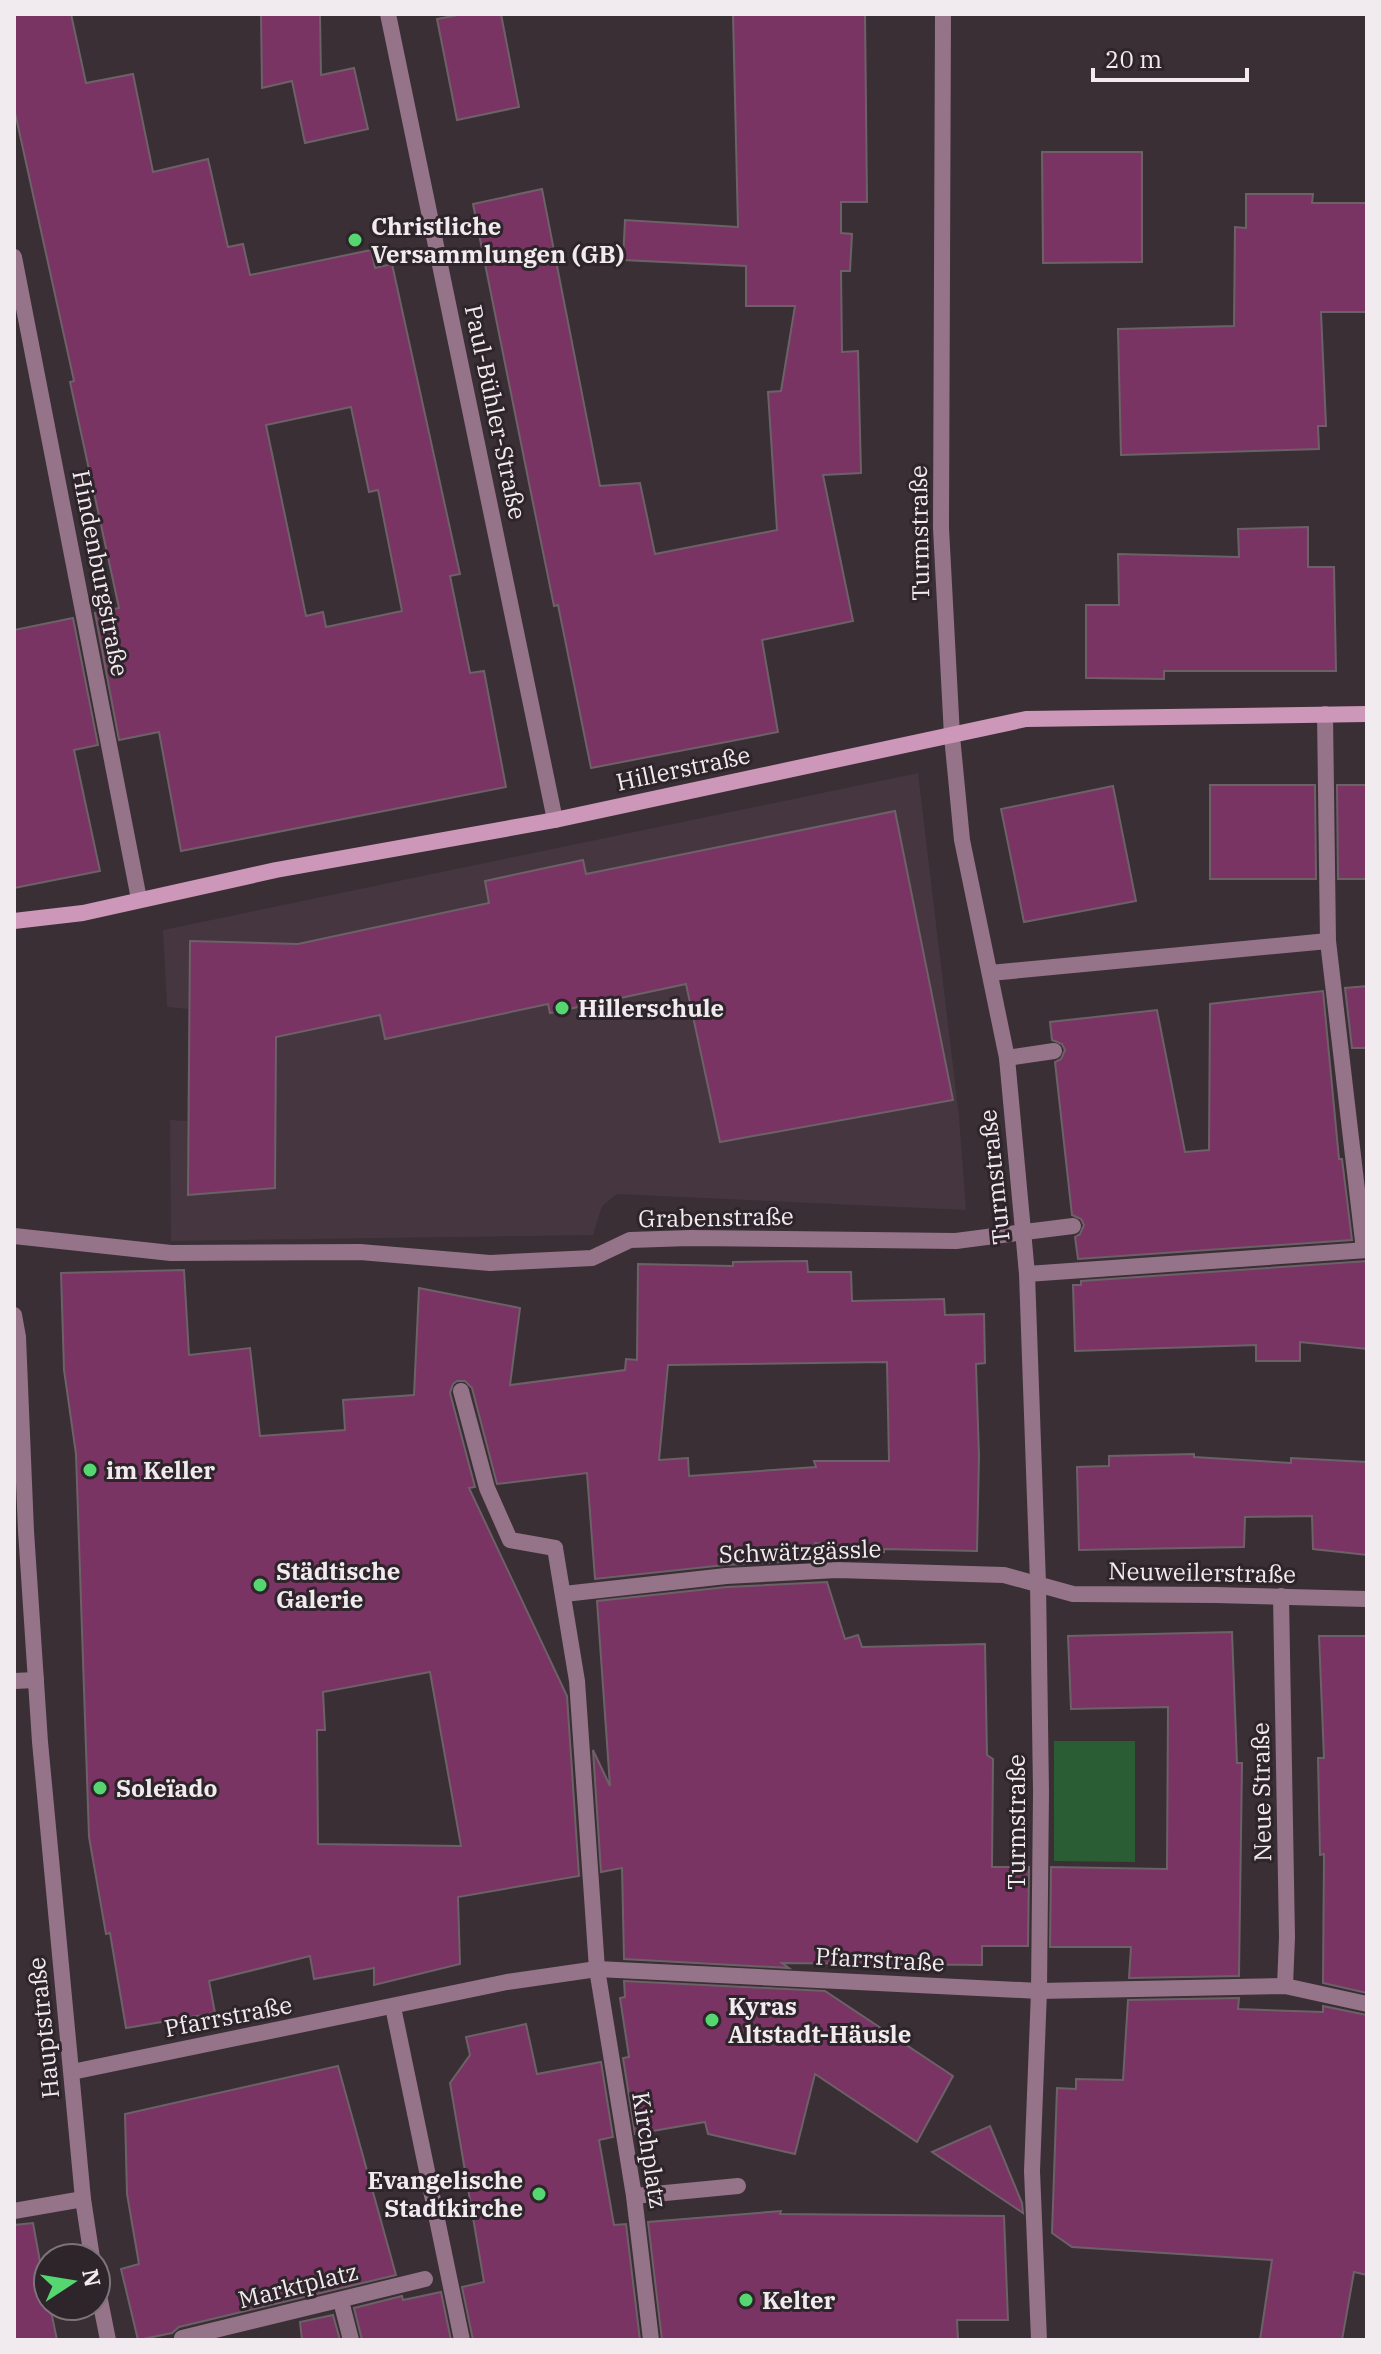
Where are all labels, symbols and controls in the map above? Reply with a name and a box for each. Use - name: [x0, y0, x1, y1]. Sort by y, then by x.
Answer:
- scale bar: [1093, 32, 1247, 82]
- text: 20 m: [1105, 43, 1162, 75]
- place label: Christliche Versammlungen (GB): [371, 210, 624, 270]
- marker: Christliche Versammlungen (GB): [346, 231, 364, 249]
- street label: Paul-Bühler-Straße: [458, 302, 534, 522]
- street label: Turmstraße: [902, 465, 936, 601]
- street label: Hindenburgstraße: [65, 467, 137, 679]
- street label: Hillerstraße: [613, 738, 753, 798]
- place label: Hillerschule: [578, 992, 724, 1024]
- marker: Hillerschule: [553, 999, 571, 1017]
- street label: Turmstraße: [971, 1108, 1017, 1246]
- street label: Grabenstraße: [638, 1200, 794, 1234]
- place label: im Keller: [106, 1454, 215, 1486]
- marker: im Keller: [81, 1461, 99, 1479]
- street label: Schwätzgässle: [718, 1532, 882, 1570]
- street label: Neuweilerstraße: [1108, 1554, 1296, 1590]
- place label: Städtische Galerie: [276, 1555, 400, 1615]
- marker: Städtische Galerie: [251, 1576, 269, 1594]
- street label: Neue Straße: [1244, 1722, 1278, 1862]
- street label: Turmstraße: [1000, 1754, 1032, 1890]
- place label: Soleïado: [116, 1772, 217, 1804]
- marker: Soleïado: [91, 1779, 109, 1797]
- street label: Pfarrstraße: [814, 1940, 946, 1978]
- street label: Hauptstraße: [20, 1956, 66, 2100]
- street label: Pfarrstraße: [161, 1988, 295, 2044]
- place label: Kyras Altstadt-Häusle: [728, 1990, 911, 2050]
- marker: Kyras Altstadt-Häusle: [703, 2011, 721, 2029]
- street label: Kirchplatz: [625, 2089, 675, 2211]
- place label: Evangelische Stadtkirche: [367, 2164, 523, 2224]
- marker: Evangelische Stadtkirche: [530, 2185, 548, 2203]
- north arrow: [32, 2242, 112, 2322]
- street label: Marktplatz: [235, 2255, 361, 2315]
- text: N: [76, 2266, 108, 2289]
- place label: Kelter: [762, 2284, 836, 2316]
- marker: Kelter: [737, 2291, 755, 2309]

